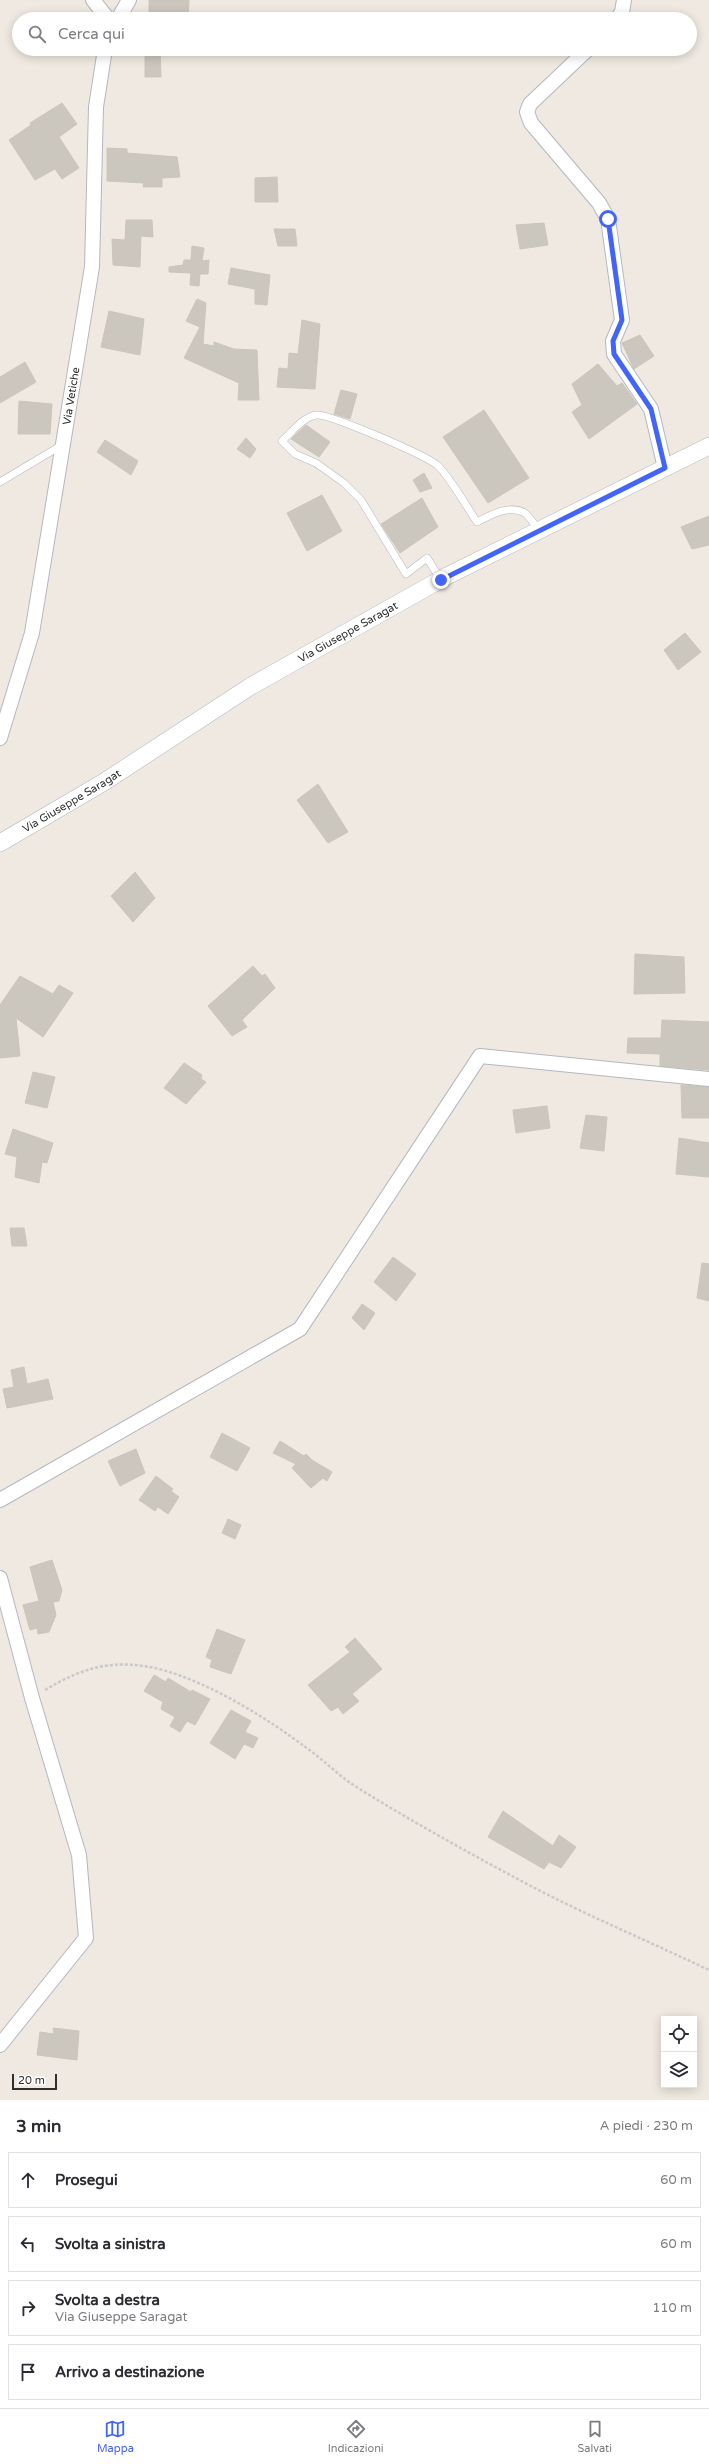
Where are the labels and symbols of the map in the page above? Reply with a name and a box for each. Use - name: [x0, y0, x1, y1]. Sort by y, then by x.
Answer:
- route start: [599, 210, 617, 228]
- street label: Via Vetiche: [60, 366, 82, 426]
- route end: [432, 571, 450, 589]
- street label: Via Giuseppe Saragat: [296, 599, 400, 665]
- street label: Via Giuseppe Saragat: [20, 766, 123, 835]
- scale bar: [12, 2072, 57, 2091]

